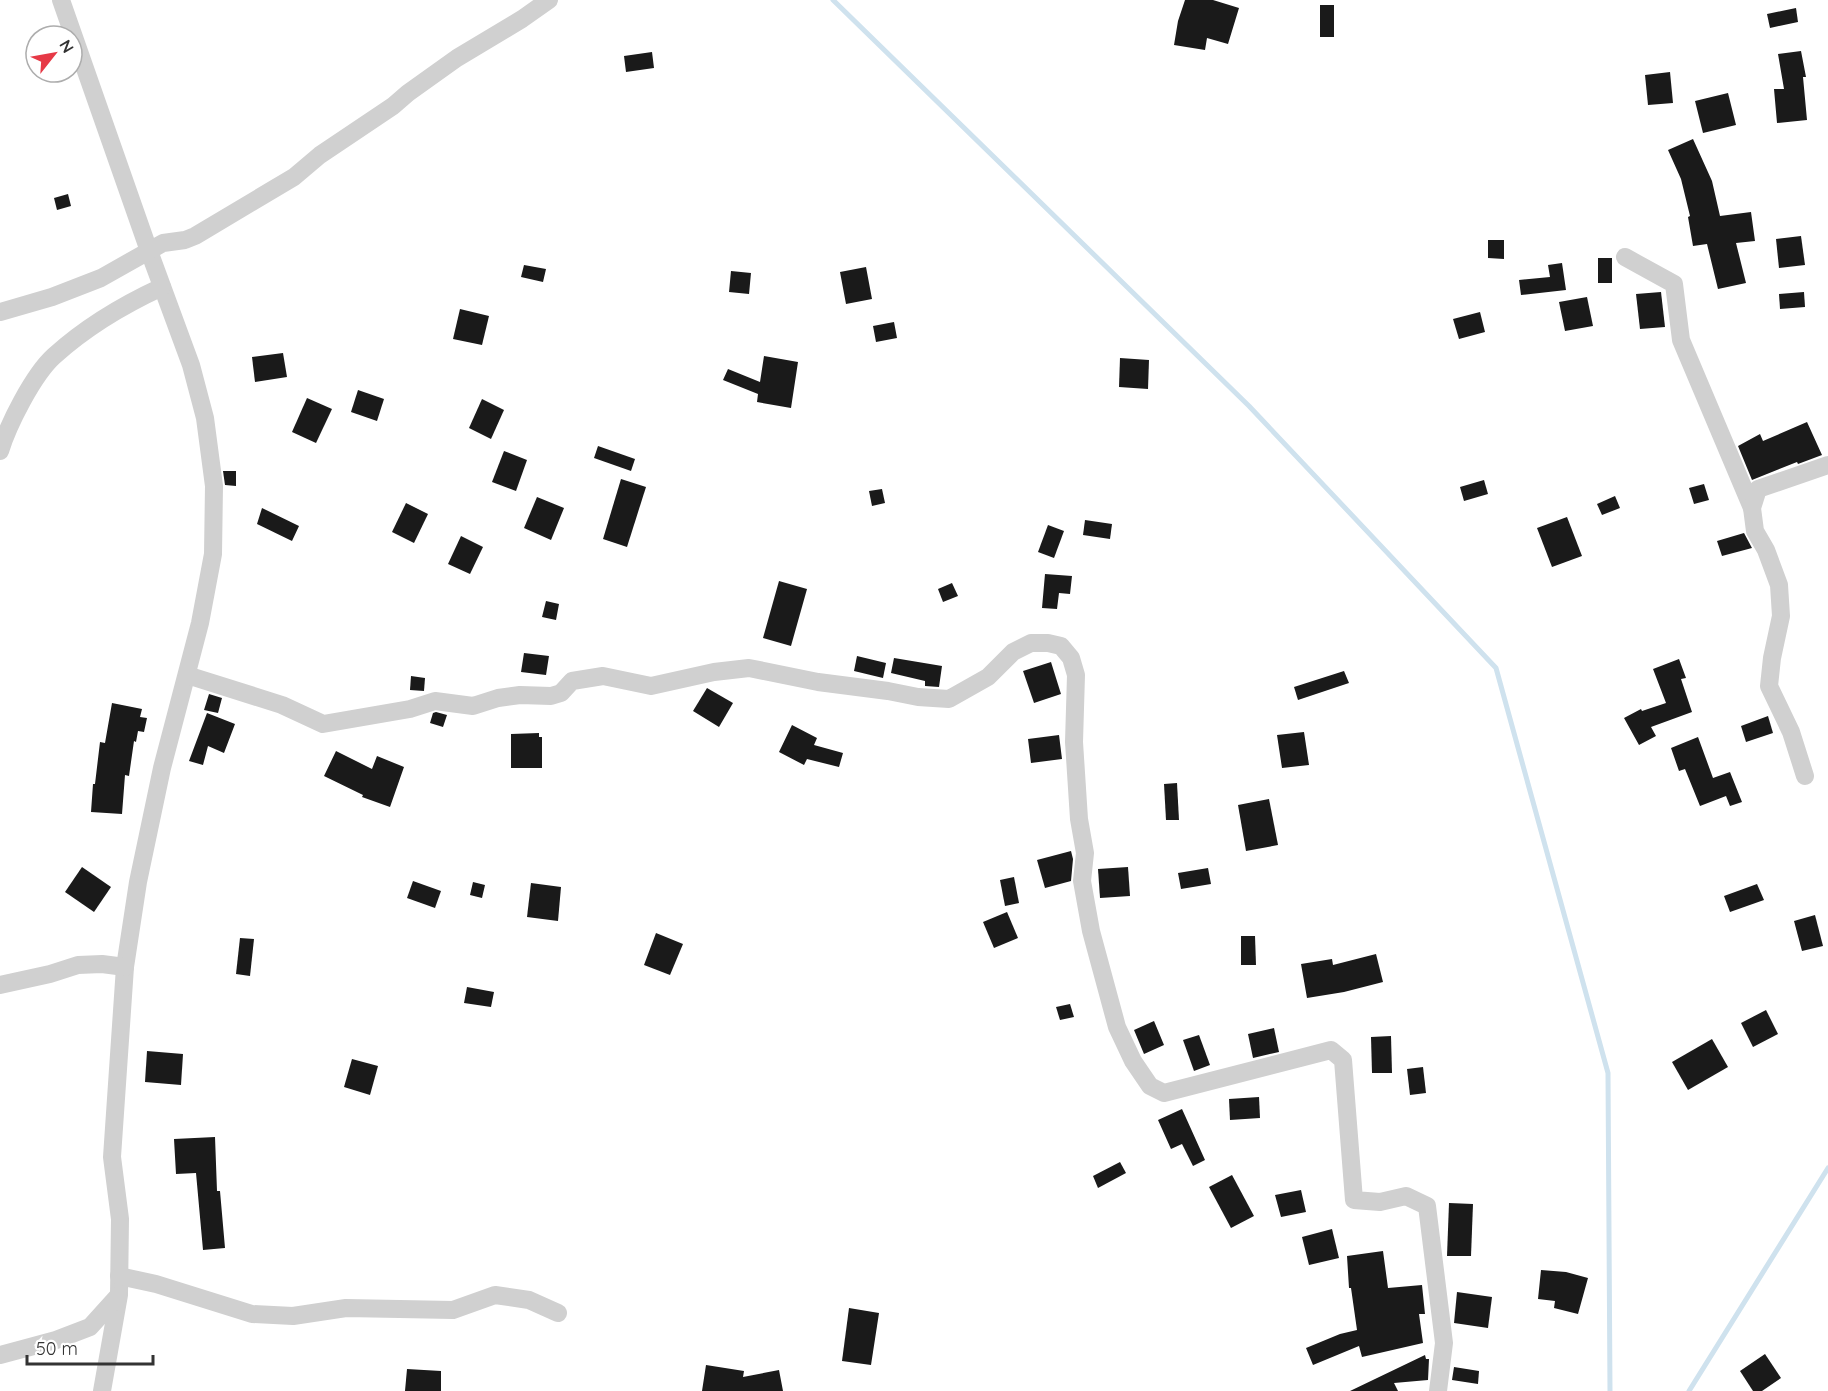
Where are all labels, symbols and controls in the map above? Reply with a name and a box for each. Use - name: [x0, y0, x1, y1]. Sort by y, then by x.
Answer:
- north arrow: [24, 24, 84, 84]
- text: N: [55, 36, 78, 56]
- scale bar: [27, 1328, 153, 1366]
- text: 50 m: [36, 1337, 78, 1360]

